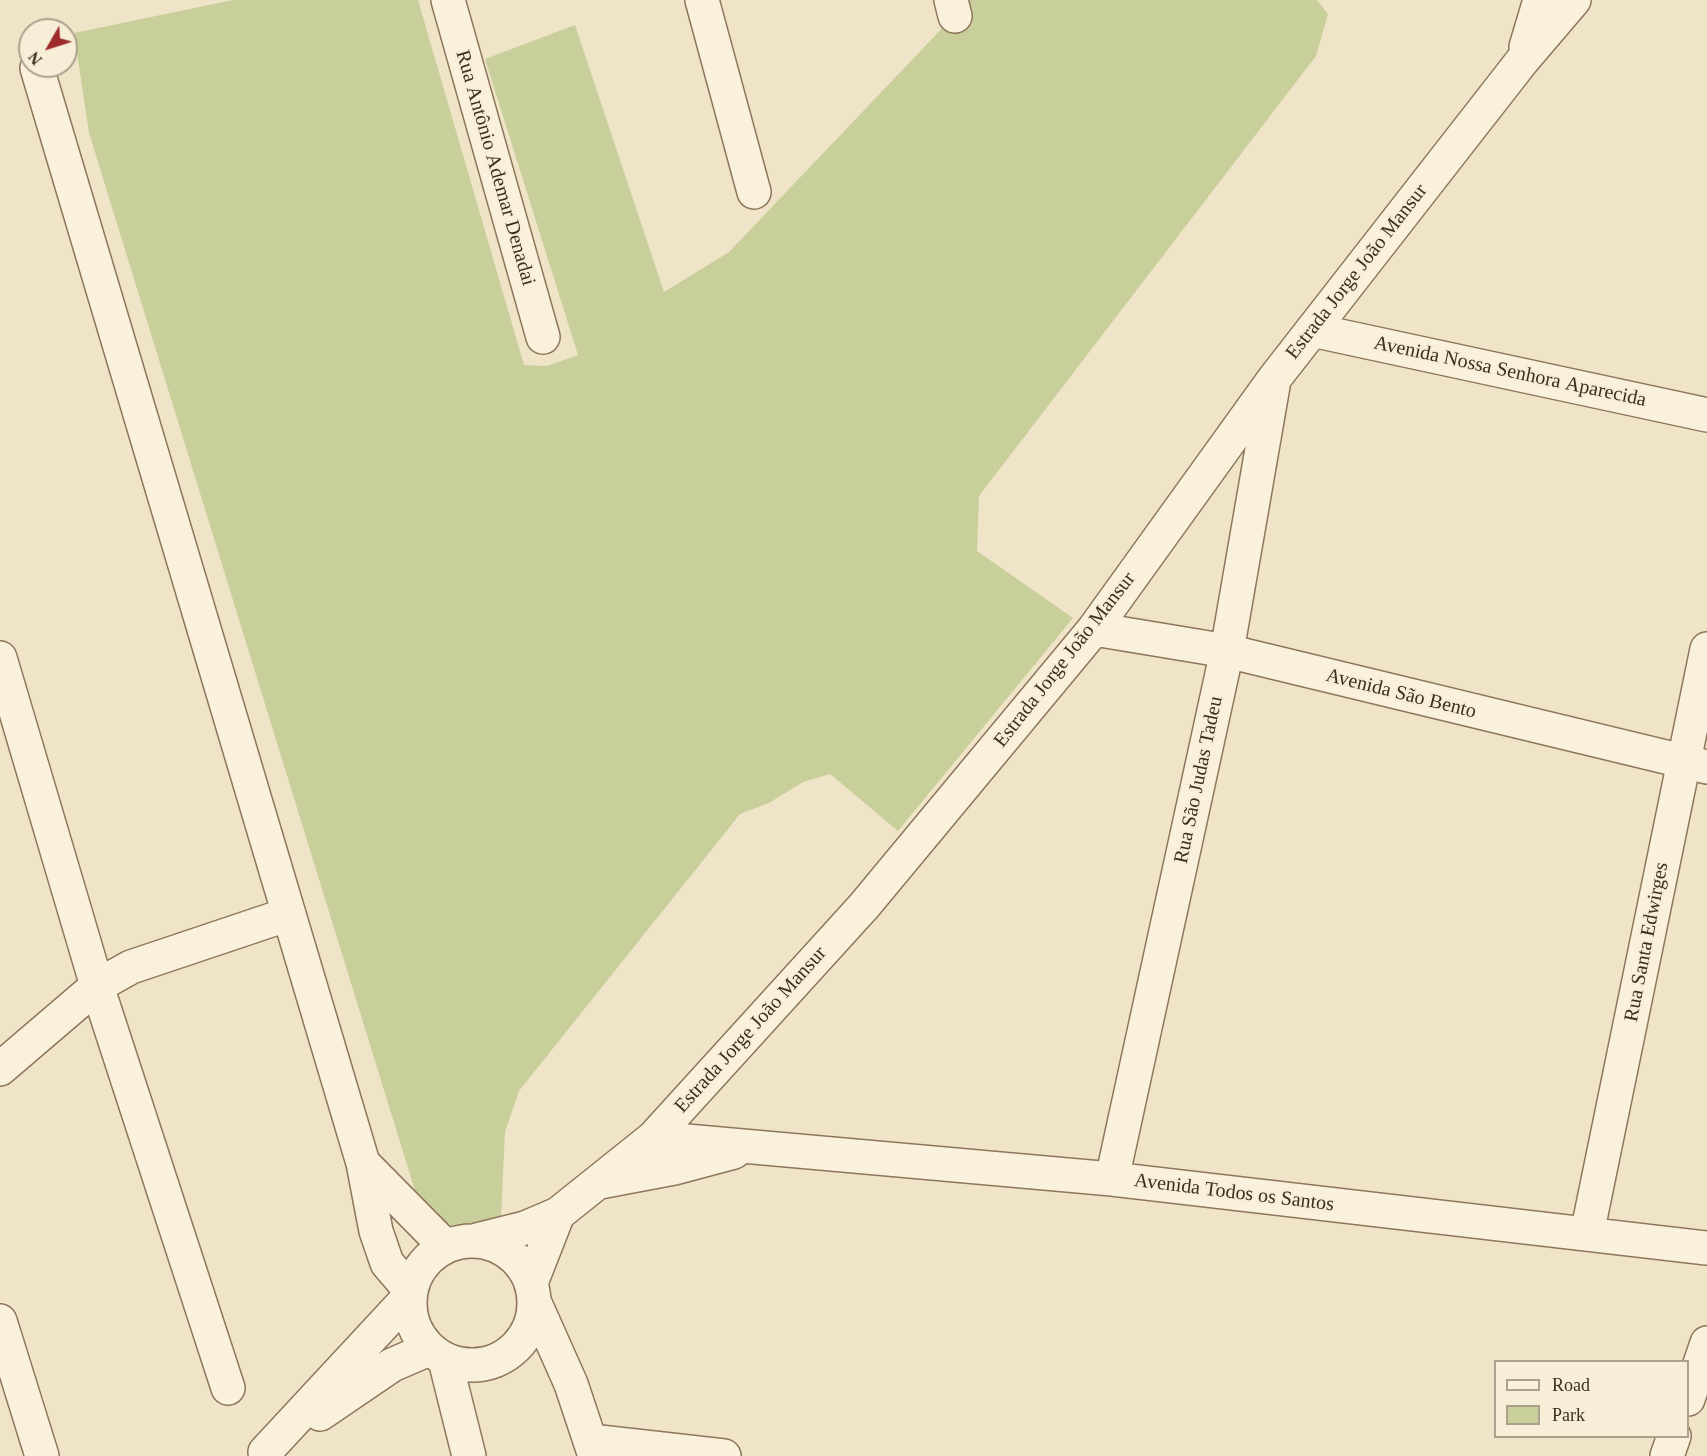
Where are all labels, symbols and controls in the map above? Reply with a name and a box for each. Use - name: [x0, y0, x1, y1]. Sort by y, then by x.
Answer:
- north arrow: [18, 18, 78, 78]
- street label: Rua Antônio Ademar Denadai: [450, 48, 540, 288]
- text: N: [25, 49, 45, 68]
- street label: Estrada Jorge João Mansur: [1281, 180, 1433, 364]
- street label: Avenida Nossa Senhora Aparecida: [1372, 331, 1648, 413]
- street label: Estrada Jorge João Mansur: [989, 568, 1141, 752]
- street label: Avenida São Bento: [1323, 664, 1479, 724]
- street label: Rua São Judas Tadeu: [1170, 694, 1228, 866]
- street label: Rua Santa Edwirges: [1620, 860, 1674, 1024]
- street label: Estrada Jorge João Mansur: [670, 942, 832, 1118]
- street label: Avenida Todos os Santos: [1133, 1169, 1335, 1217]
- legend: [1494, 1360, 1689, 1438]
- text: Road: [1552, 1375, 1590, 1395]
- text: Park: [1552, 1405, 1585, 1425]

